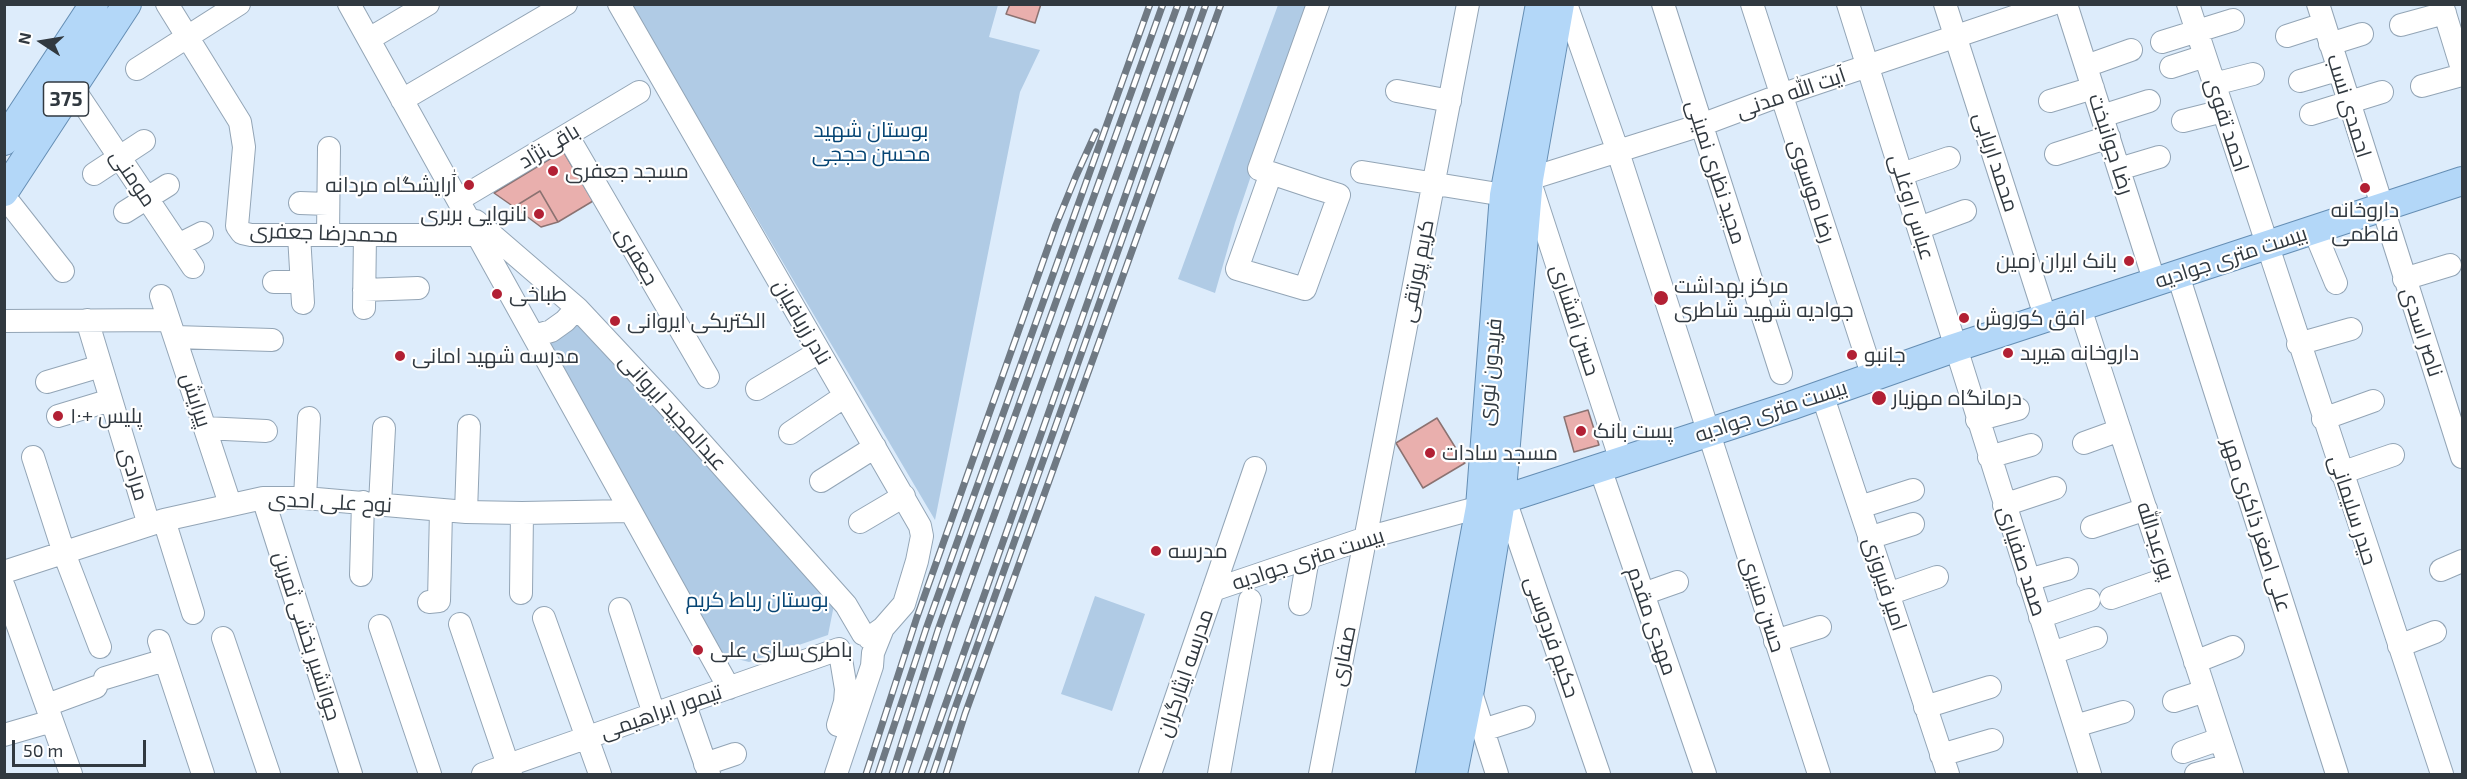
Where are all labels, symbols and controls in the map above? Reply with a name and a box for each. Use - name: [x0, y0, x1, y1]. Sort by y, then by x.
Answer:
- north arrow: [12, 12, 72, 72]
- text: N: [13, 31, 34, 46]
- street label: احمدی نسب: [2321, 51, 2377, 161]
- street label: آیت‌ الله مدنی: [1733, 62, 1849, 124]
- street label: احمد تقوی: [2200, 75, 2254, 175]
- road number: 375: [44, 82, 88, 116]
- street label: رضا جوانبخت: [2083, 90, 2139, 198]
- street label: مجید نظری نمینی: [1681, 97, 1751, 247]
- street label: محمد اربابی: [1968, 109, 2024, 215]
- park label: بوستان شهید محسن حججی: [812, 117, 930, 167]
- street label: باقی‌نژاد: [514, 118, 584, 174]
- street label: رضا موسوی: [1783, 136, 1841, 246]
- street label: مومنی: [105, 144, 161, 212]
- street label: عباس اوغلی: [1884, 151, 1940, 263]
- place label: مسجد جعفری: [565, 158, 689, 184]
- marker: مسجد جعفری: [546, 164, 560, 178]
- place label: آٰرایشگاه مردانه: [325, 172, 457, 198]
- marker: آٰرایشگاه مردانه: [462, 178, 476, 192]
- marker: داروخانه فاطمی: [2358, 181, 2372, 195]
- place label: داروخانه فاطمی: [2331, 197, 2399, 247]
- place label: نانوایی بربری: [420, 201, 527, 227]
- marker: نانوایی بربری: [532, 207, 546, 221]
- street label: کریم پورتقی: [1395, 217, 1439, 325]
- street label: محمدرضا جعفری: [249, 218, 399, 248]
- street label: بیست متری جوادیه: [2152, 221, 2310, 293]
- street label: جعفری: [610, 222, 664, 290]
- place label: بانک ایران زمین: [1996, 248, 2117, 274]
- marker: بانک ایران زمین: [2122, 254, 2136, 268]
- street label: حسن افشاری: [1545, 261, 1605, 379]
- place label: مرکز بهداشت جوادیه شهید شاطری: [1674, 273, 1854, 323]
- street label: نادر زربافیان: [768, 275, 836, 369]
- place label: طباخی: [509, 281, 567, 307]
- street label: ناصر اسدی: [2396, 284, 2448, 380]
- marker: طباخی: [490, 287, 504, 301]
- marker: مرکز بهداشت جوادیه شهید شاطری: [1652, 289, 1670, 307]
- place label: افق کوروش: [1976, 305, 2086, 331]
- place label: الکتریکی ایروانی: [627, 308, 766, 334]
- marker: افق کوروش: [1957, 311, 1971, 325]
- marker: الکتریکی ایروانی: [608, 314, 622, 328]
- street label: فریدون نوری: [1473, 317, 1507, 427]
- place label: داروخانه هیربد: [2020, 340, 2139, 366]
- place label: جانبو: [1864, 342, 1906, 368]
- place label: مدرسه شهید امانی: [412, 343, 579, 369]
- marker: داروخانه هیربد: [2001, 346, 2015, 360]
- street label: عبدالمجید ایروانی: [614, 348, 732, 476]
- marker: جانبو: [1845, 348, 1859, 362]
- marker: مدرسه شهید امانی: [393, 349, 407, 363]
- street label: پیرایش: [175, 370, 217, 430]
- street label: بیست متری جوادیه: [1692, 375, 1850, 447]
- place label: درمانگاه مهزیار: [1892, 385, 2022, 411]
- marker: درمانگاه مهزیار: [1870, 389, 1888, 407]
- place label: پلیس +۱۰: [70, 403, 142, 429]
- marker: پلیس +۱۰: [51, 409, 65, 423]
- place label: پست بانک: [1593, 418, 1673, 444]
- marker: پست بانک: [1574, 424, 1588, 438]
- street label: علی اصغر ذاکری مهر: [2217, 435, 2297, 615]
- place label: مسجد سادات: [1442, 440, 1558, 466]
- street label: مرادی: [114, 444, 154, 504]
- marker: مسجد سادات: [1423, 446, 1437, 460]
- street label: حیدر سلیمانی: [2323, 452, 2383, 568]
- street label: نوح علی احدی: [267, 486, 393, 518]
- street label: پورعبدالله: [2132, 499, 2180, 583]
- street label: صمد صفیاری: [1992, 503, 2052, 619]
- street label: بیست متری جوادیه: [1229, 523, 1387, 595]
- street label: امیر فیروزی: [1858, 534, 1912, 634]
- place label: مدرسه: [1168, 538, 1228, 564]
- marker: مدرسه: [1149, 544, 1163, 558]
- street label: جوانشیر بخشی ثمرین: [268, 548, 346, 724]
- street label: حسن منیری: [1736, 553, 1790, 655]
- street label: مهدی مقدم: [1622, 563, 1682, 679]
- street label: حکیم فردوسی: [1519, 573, 1585, 701]
- park label: بوستان رباط کریم: [685, 587, 829, 613]
- street label: مدرسه ایثارگران: [1151, 606, 1219, 740]
- street label: صفاری: [1325, 624, 1361, 688]
- place label: باطری‌سازی علی: [710, 637, 853, 663]
- marker: باطری‌سازی علی: [691, 643, 705, 657]
- street label: تیمور ابراهیمی: [597, 679, 725, 745]
- scale bar: [15, 728, 148, 766]
- text: 50 m: [23, 739, 63, 761]

